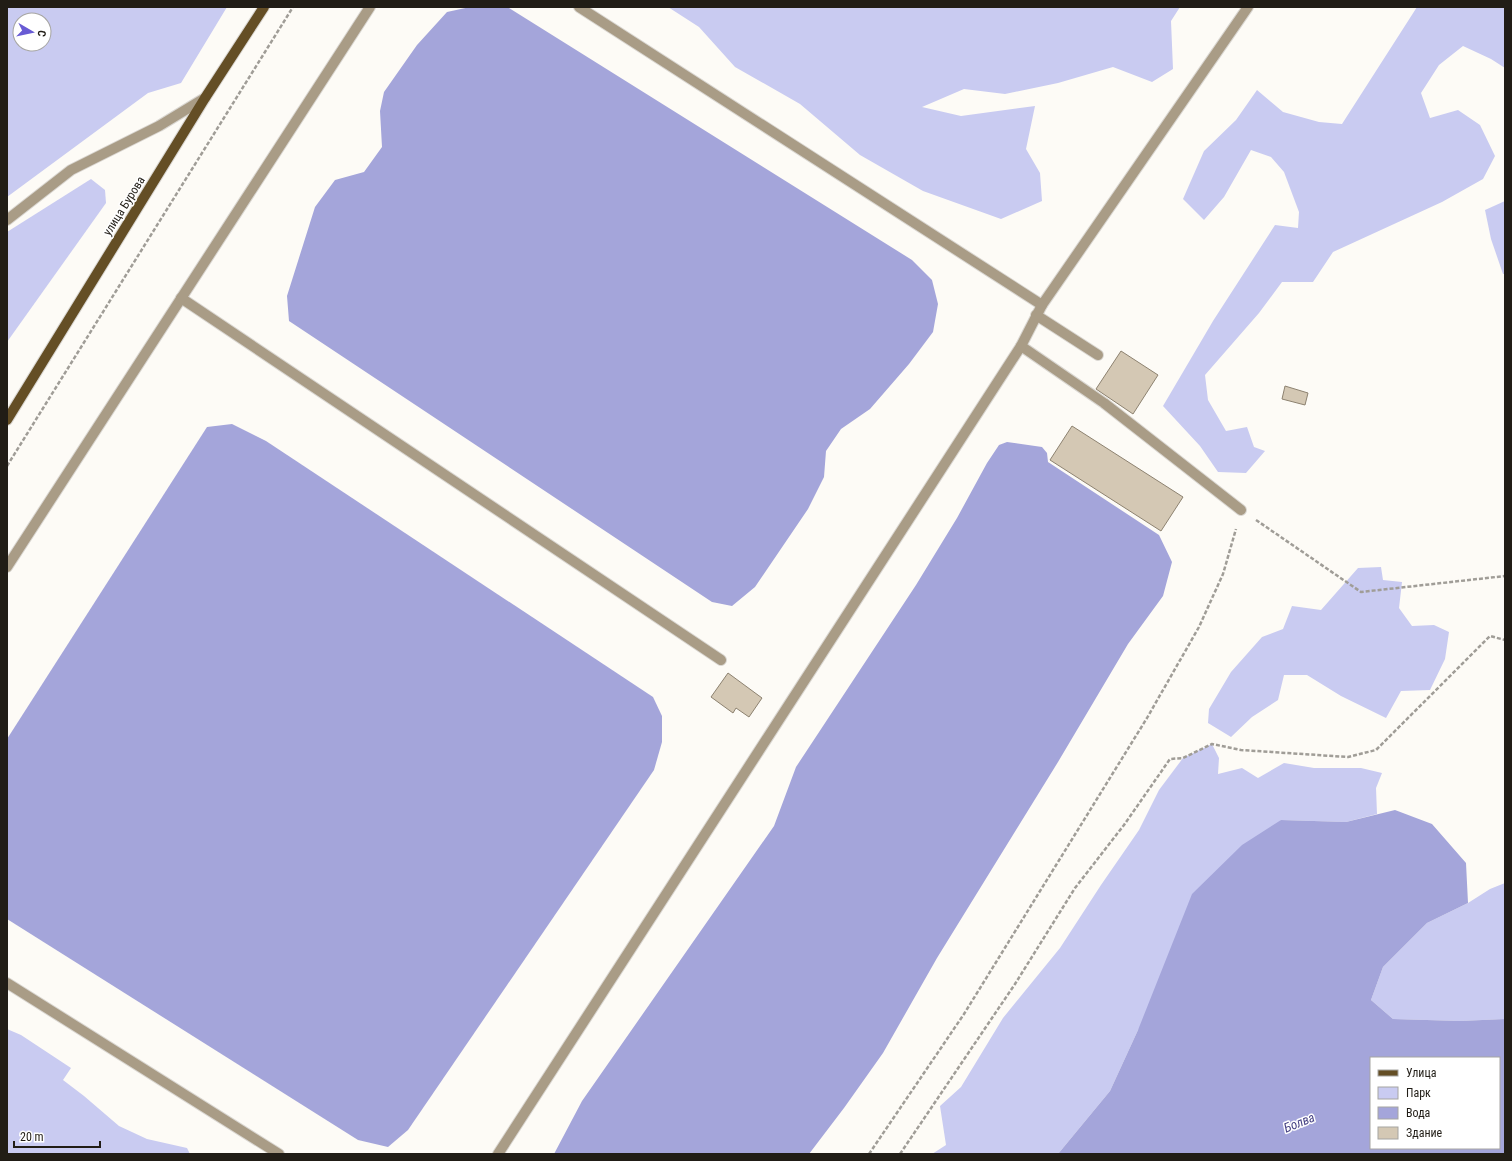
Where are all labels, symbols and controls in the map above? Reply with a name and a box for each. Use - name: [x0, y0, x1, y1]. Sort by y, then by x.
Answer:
- north arrow: [12, 12, 52, 52]
- text: С: [34, 29, 48, 38]
- street label: улица Бурова: [100, 174, 148, 238]
- legend: [1370, 1057, 1500, 1149]
- text: Улица: [1406, 1066, 1437, 1080]
- text: Парк: [1406, 1086, 1431, 1100]
- text: Вода: [1406, 1106, 1431, 1120]
- water label: Болва: [1282, 1110, 1317, 1135]
- scale bar: [14, 1123, 100, 1149]
- text: Здание: [1406, 1126, 1443, 1140]
- text: 20 m: [20, 1130, 44, 1144]

